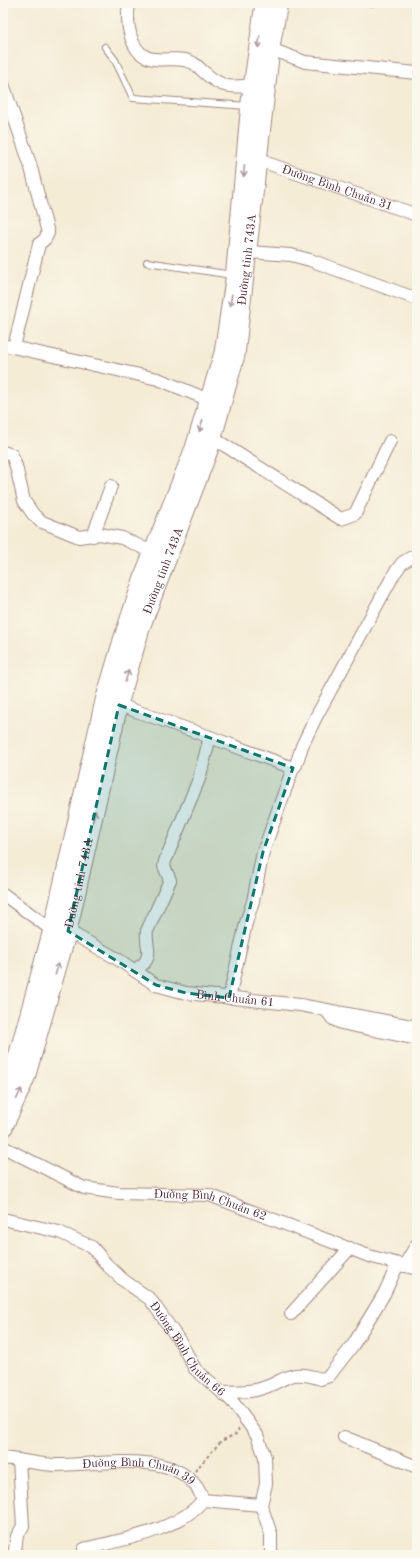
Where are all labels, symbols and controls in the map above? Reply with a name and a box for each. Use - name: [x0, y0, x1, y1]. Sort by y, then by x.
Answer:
- one-way arrow: [255, 35, 263, 48]
- one-way arrow: [240, 164, 247, 177]
- street label: Đường Bình Chuẩn 31: [280, 164, 394, 213]
- street label: Đường tỉnh 743A: [237, 213, 259, 306]
- one-way arrow: [227, 293, 235, 306]
- one-way arrow: [197, 420, 204, 433]
- street label: Đường tỉnh 743A: [142, 526, 186, 616]
- one-way arrow: [124, 669, 131, 682]
- one-way arrow: [91, 810, 99, 823]
- street label: Đường tỉnh 743A: [64, 837, 96, 929]
- one-way arrow: [54, 963, 61, 976]
- street label: Bình Chuẩn 61: [196, 989, 275, 1009]
- one-way arrow: [16, 1088, 23, 1100]
- street label: Đường Bình Chuẩn 62: [153, 1189, 268, 1223]
- street label: Đường Bình Chuẩn 66: [147, 1300, 227, 1399]
- street label: Đường Bình Chuẩn 39: [82, 1457, 197, 1488]

